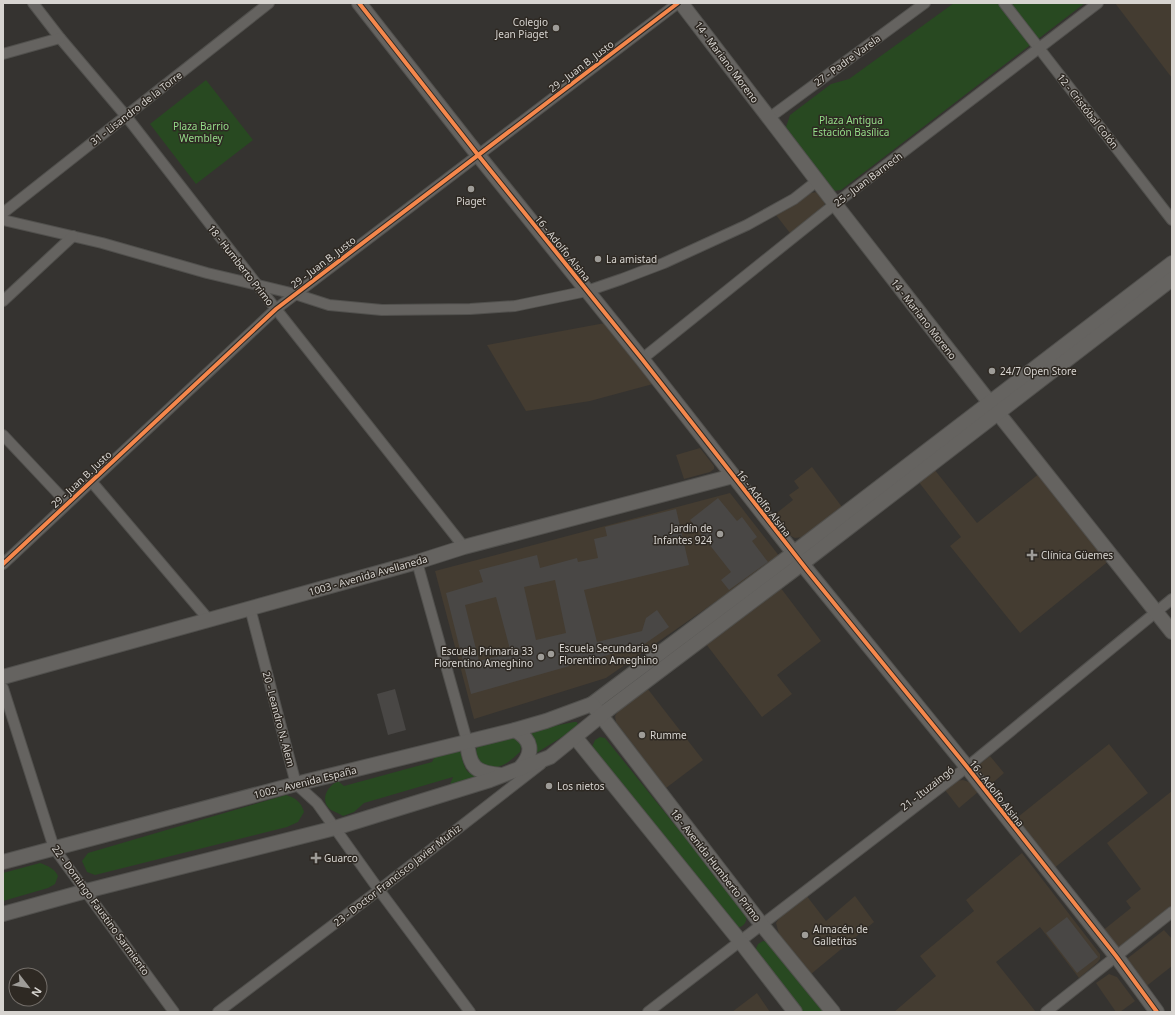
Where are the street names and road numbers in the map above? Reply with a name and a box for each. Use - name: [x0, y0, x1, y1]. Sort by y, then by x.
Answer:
- street label: 14 - Mariano Moreno: [692, 18, 762, 106]
- street label: 27 - Padre Varela: [811, 31, 883, 89]
- street label: 29 - Juan B. Justo: [546, 37, 616, 95]
- street label: 31 - Lisandro de la Torre: [87, 68, 185, 148]
- street label: 12 - Cristóbal Colón: [1054, 71, 1122, 151]
- street label: 25 - Juan Barnech: [831, 149, 905, 209]
- street label: 16 - Adolfo Alsina: [532, 212, 594, 284]
- street label: 18 - Humberto Primo: [205, 222, 277, 308]
- street label: 29 - Juan B. Justo: [288, 233, 358, 291]
- street label: 14 - Mariano Moreno: [888, 276, 960, 362]
- street label: 29 - Juan B. Justo: [48, 447, 114, 511]
- street label: 16 - Adolfo Alsina: [733, 467, 795, 539]
- street label: 1003 - Avenida Avellaneda: [307, 551, 429, 599]
- street label: 20 - Leandro N. Alem: [260, 670, 298, 768]
- street label: 16 - Adolfo Alsina: [966, 757, 1028, 829]
- street label: 1002 - Avenida España: [252, 762, 358, 802]
- street label: 21 - Ituzaingó: [897, 763, 957, 813]
- street label: 18 - Avenida Humberto Primo: [668, 806, 764, 924]
- street label: 23 - Doctor Francisco Javier Muñiz: [330, 821, 464, 929]
- street label: 22 - Domingo Faustino Sarmiento: [49, 842, 153, 978]

